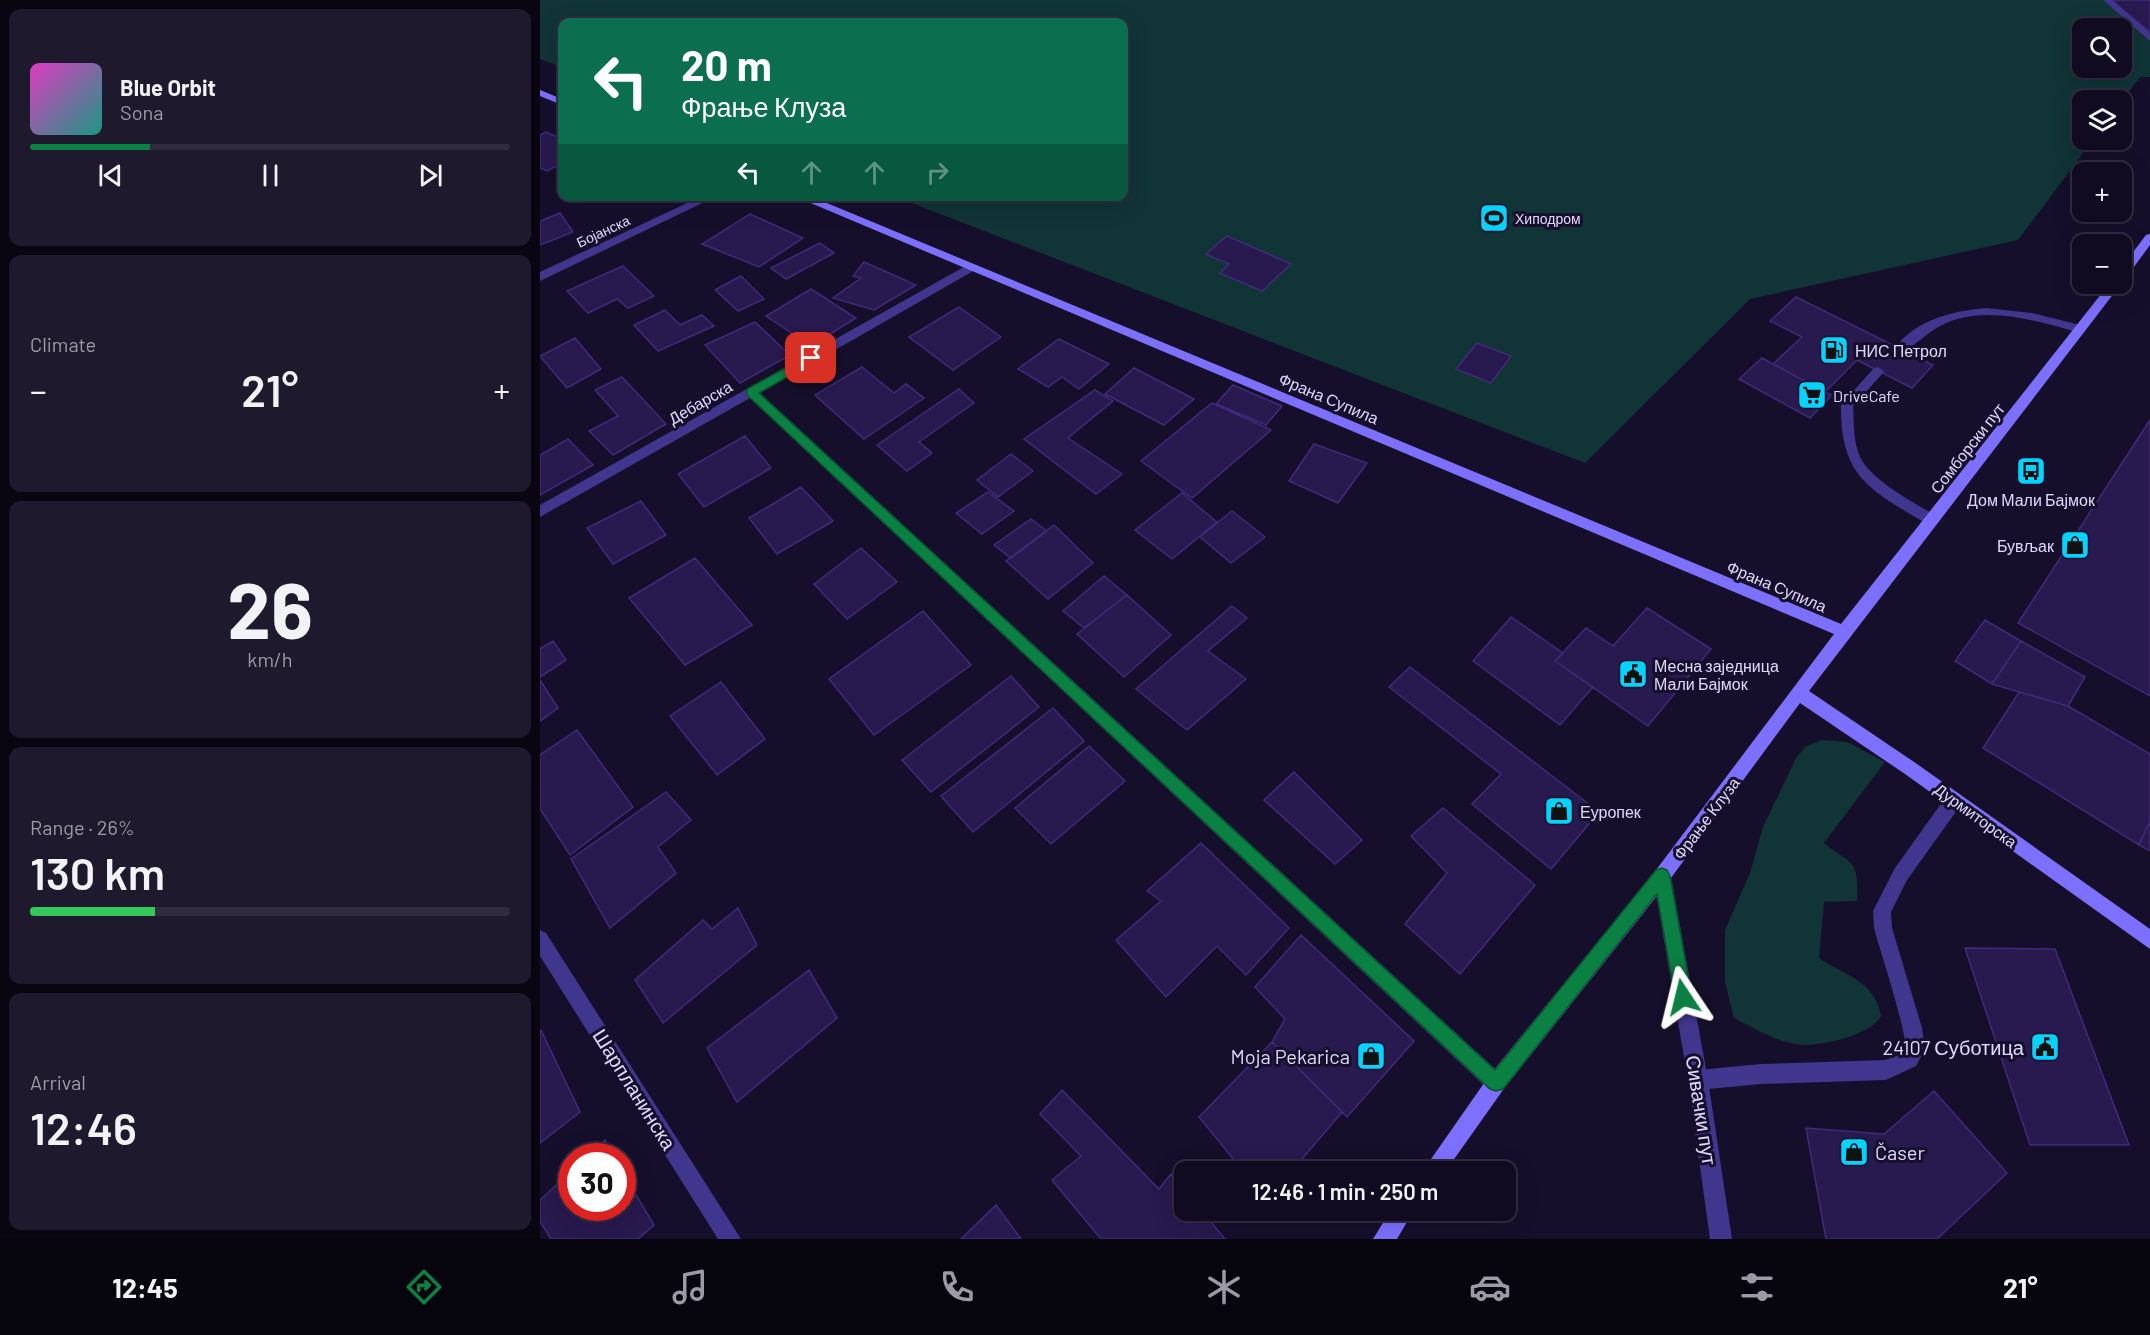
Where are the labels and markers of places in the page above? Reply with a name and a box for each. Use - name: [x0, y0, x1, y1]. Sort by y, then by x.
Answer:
- sports icon: Хиподром: [1478, 202, 1510, 234]
- place label: Хиподром: [1515, 210, 1581, 227]
- pin: [785, 332, 836, 383]
- fuel station icon: НИС Петрол: [1818, 334, 1850, 366]
- place label: НИС Петрол: [1855, 341, 1947, 360]
- supermarket icon: DriveCafe: [1796, 379, 1828, 411]
- place label: DriveCafe: [1833, 386, 1900, 405]
- bus stop icon: Дом Мали Бајмок: [2015, 455, 2047, 487]
- place label: Дом Мали Бајмок: [1967, 490, 2096, 509]
- shop icon: Бувљак: [2059, 529, 2091, 561]
- place label: Бувљак: [1997, 536, 2055, 555]
- place label: Месна заједница Мали Бајмок: [1654, 656, 1779, 693]
- public building icon: Месна заједница Мали Бајмок: [1617, 658, 1649, 690]
- shop icon: Еуропек: [1543, 795, 1575, 827]
- place label: Еуропек: [1580, 802, 1642, 821]
- public building icon: 24107 Суботица: [2029, 1031, 2061, 1063]
- place label: 24107 Суботица: [1883, 1035, 2025, 1059]
- shop icon: Moja Pekarica: [1355, 1040, 1387, 1072]
- place label: Moja Pekarica: [1230, 1044, 1350, 1068]
- shop icon: Časer: [1838, 1136, 1870, 1168]
- place label: Časer: [1875, 1140, 1925, 1164]

